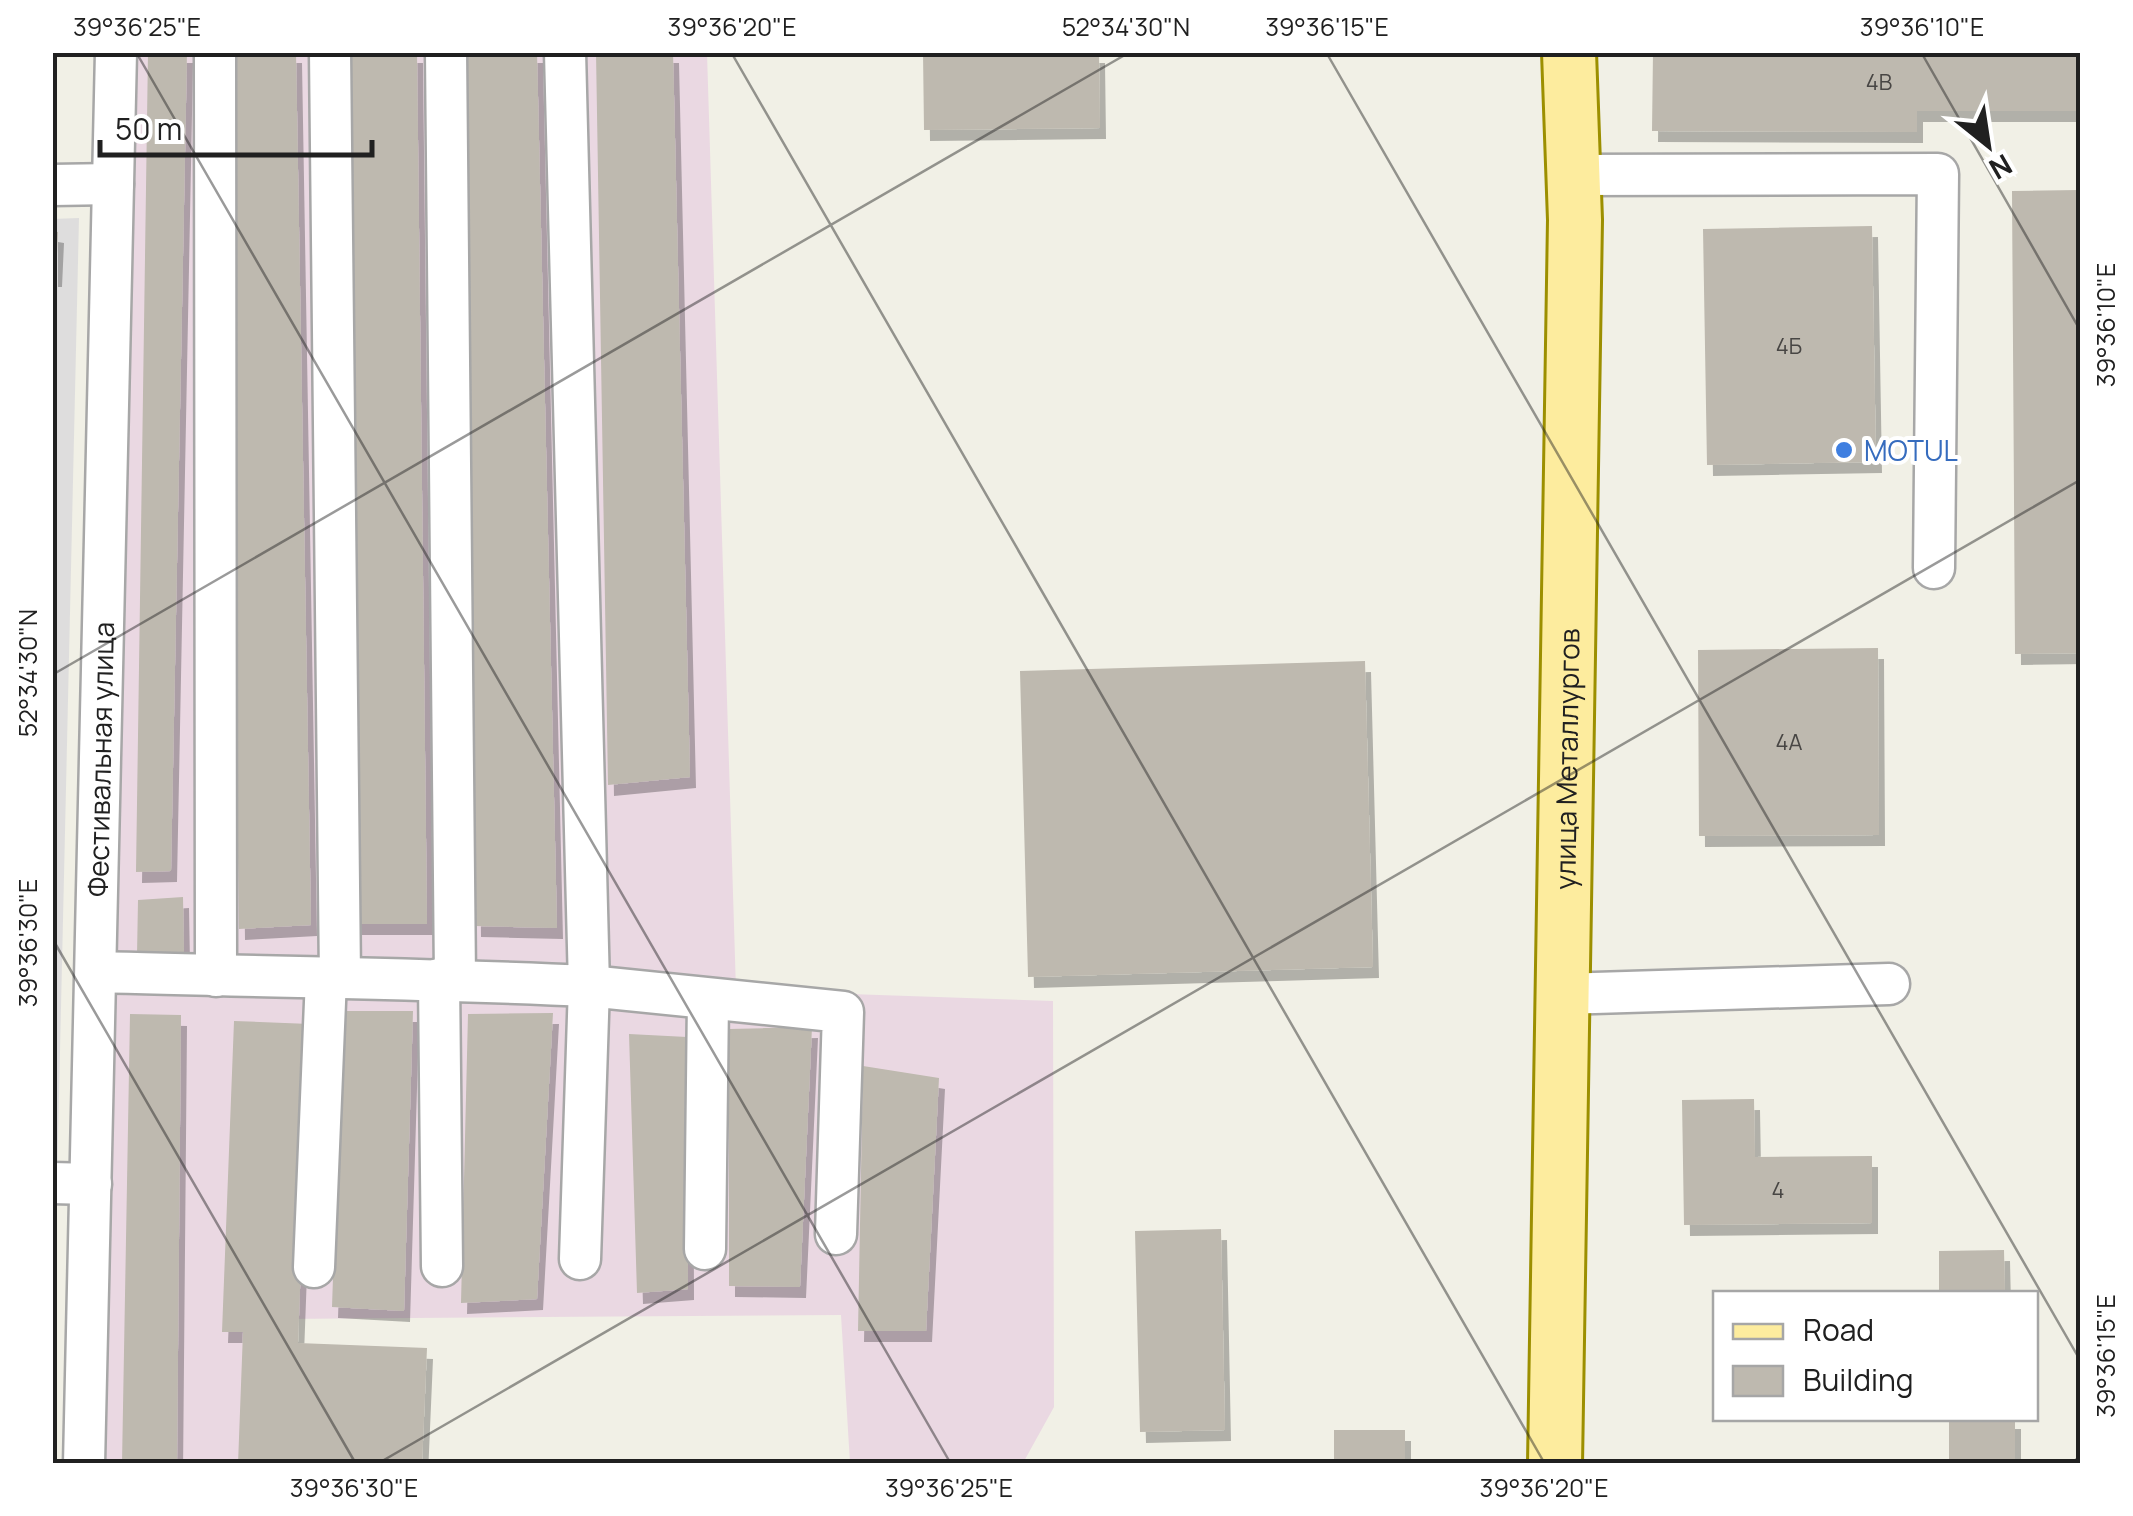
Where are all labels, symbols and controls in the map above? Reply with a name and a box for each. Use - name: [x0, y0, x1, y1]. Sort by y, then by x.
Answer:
- text: 39°36'25"E: [73, 9, 201, 44]
- text: 39°36'20"E: [668, 9, 796, 44]
- text: 52°34'30"N: [1062, 9, 1190, 44]
- text: 39°36'15"E: [1265, 9, 1389, 44]
- text: 39°36'10"E: [1860, 9, 1984, 44]
- house number: 4В: [1866, 67, 1892, 97]
- scale bar: [100, 95, 372, 157]
- north arrow: [1938, 95, 2038, 195]
- text: 50 m: [115, 108, 182, 149]
- text: N: [1983, 146, 2019, 189]
- text: 39°36'10"E: [2088, 263, 2123, 387]
- house number: 4Б: [1776, 331, 1802, 361]
- place label: MOTUL: [1864, 431, 1958, 469]
- marker: MOTUL: [1833, 439, 1855, 461]
- text: 52°34'30"N: [10, 609, 45, 737]
- street label: Фестивальная улица: [78, 621, 122, 897]
- street label: улица Металлургов: [1545, 628, 1587, 890]
- house number: 4А: [1775, 727, 1803, 757]
- text: 39°36'30"E: [10, 879, 45, 1007]
- house number: 4: [1772, 1175, 1784, 1205]
- legend: [1713, 1291, 2038, 1421]
- text: 39°36'15"E: [2088, 1294, 2123, 1418]
- text: Road: [1803, 1309, 1874, 1350]
- text: Building: [1803, 1359, 1914, 1400]
- text: 39°36'30"E: [290, 1470, 418, 1505]
- text: 39°36'25"E: [885, 1470, 1013, 1505]
- text: 39°36'20"E: [1480, 1470, 1608, 1505]

